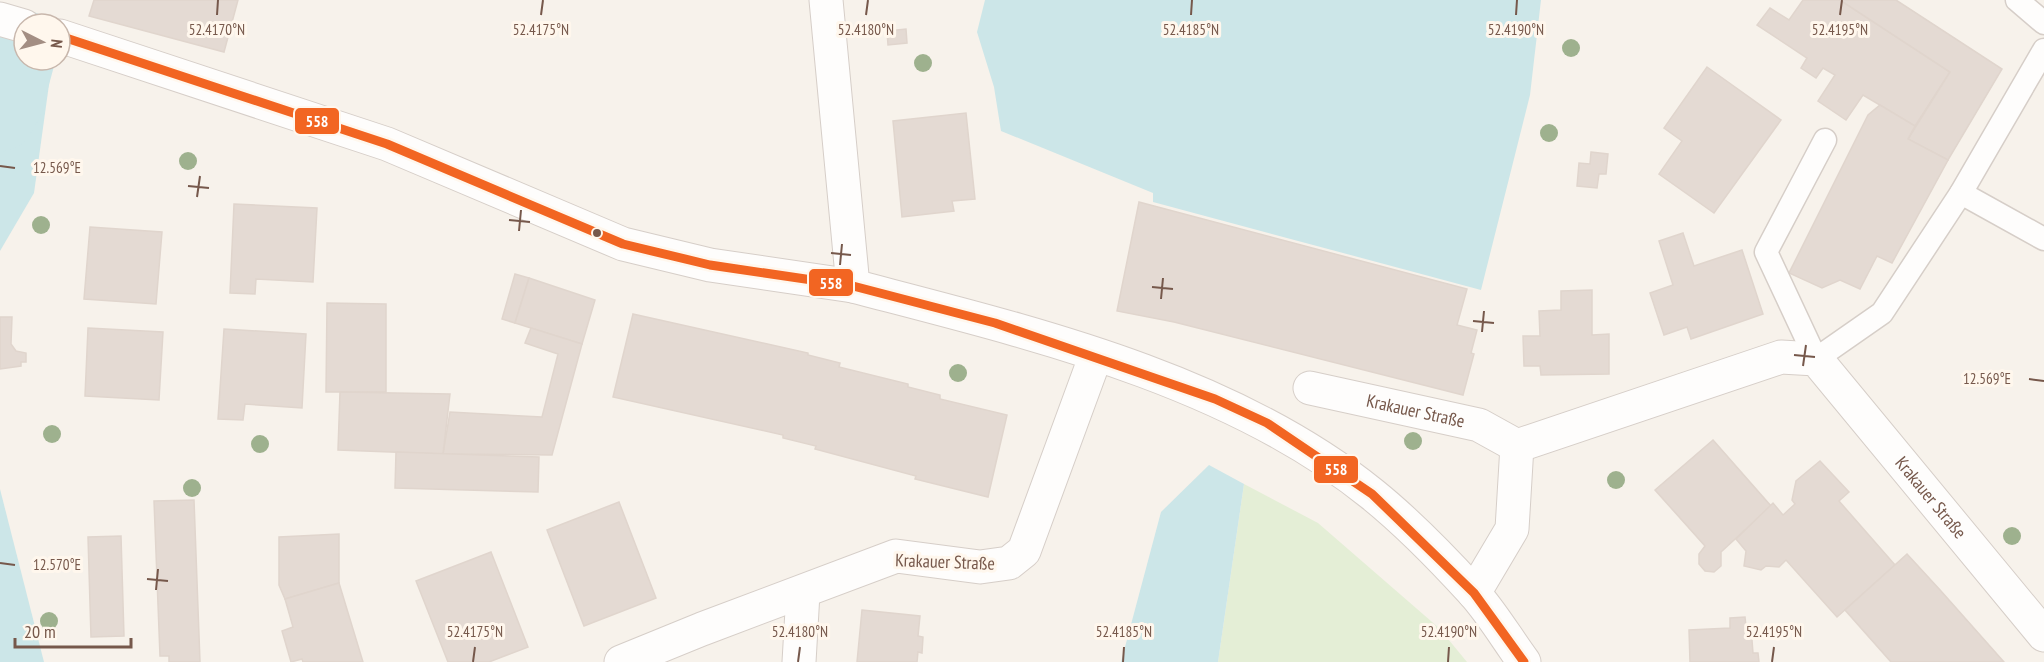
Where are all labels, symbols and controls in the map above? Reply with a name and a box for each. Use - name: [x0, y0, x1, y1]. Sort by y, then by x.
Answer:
- north arrow: [12, 12, 72, 72]
- text: 52.4170°N: [189, 20, 245, 39]
- text: 52.4175°N: [513, 20, 569, 39]
- text: 52.4180°N: [838, 20, 894, 39]
- text: 52.4185°N: [1163, 20, 1219, 39]
- text: 52.4190°N: [1488, 20, 1544, 39]
- text: 52.4195°N: [1812, 20, 1868, 39]
- text: N: [47, 38, 67, 49]
- line badge: 558: [294, 107, 340, 135]
- text: 558: [306, 111, 328, 131]
- text: 12.569°E: [33, 158, 81, 177]
- unlabelled marker: [591, 227, 603, 239]
- line badge: 558: [808, 268, 854, 297]
- text: 558: [820, 273, 842, 293]
- text: 12.569°E: [1963, 369, 2011, 388]
- street label: Krakauer Straße: [1364, 389, 1467, 433]
- street label: Krakauer Straße: [1890, 452, 1972, 543]
- line badge: 558: [1313, 455, 1359, 484]
- text: 558: [1325, 459, 1347, 479]
- street label: Krakauer Straße: [895, 548, 995, 575]
- text: 12.570°E: [33, 555, 81, 574]
- scale bar: [15, 611, 130, 649]
- text: 20 m: [24, 620, 56, 643]
- text: 52.4175°N: [447, 622, 503, 641]
- text: 52.4180°N: [772, 622, 828, 641]
- text: 52.4185°N: [1096, 622, 1152, 641]
- text: 52.4190°N: [1421, 622, 1477, 641]
- text: 52.4195°N: [1746, 622, 1802, 641]

